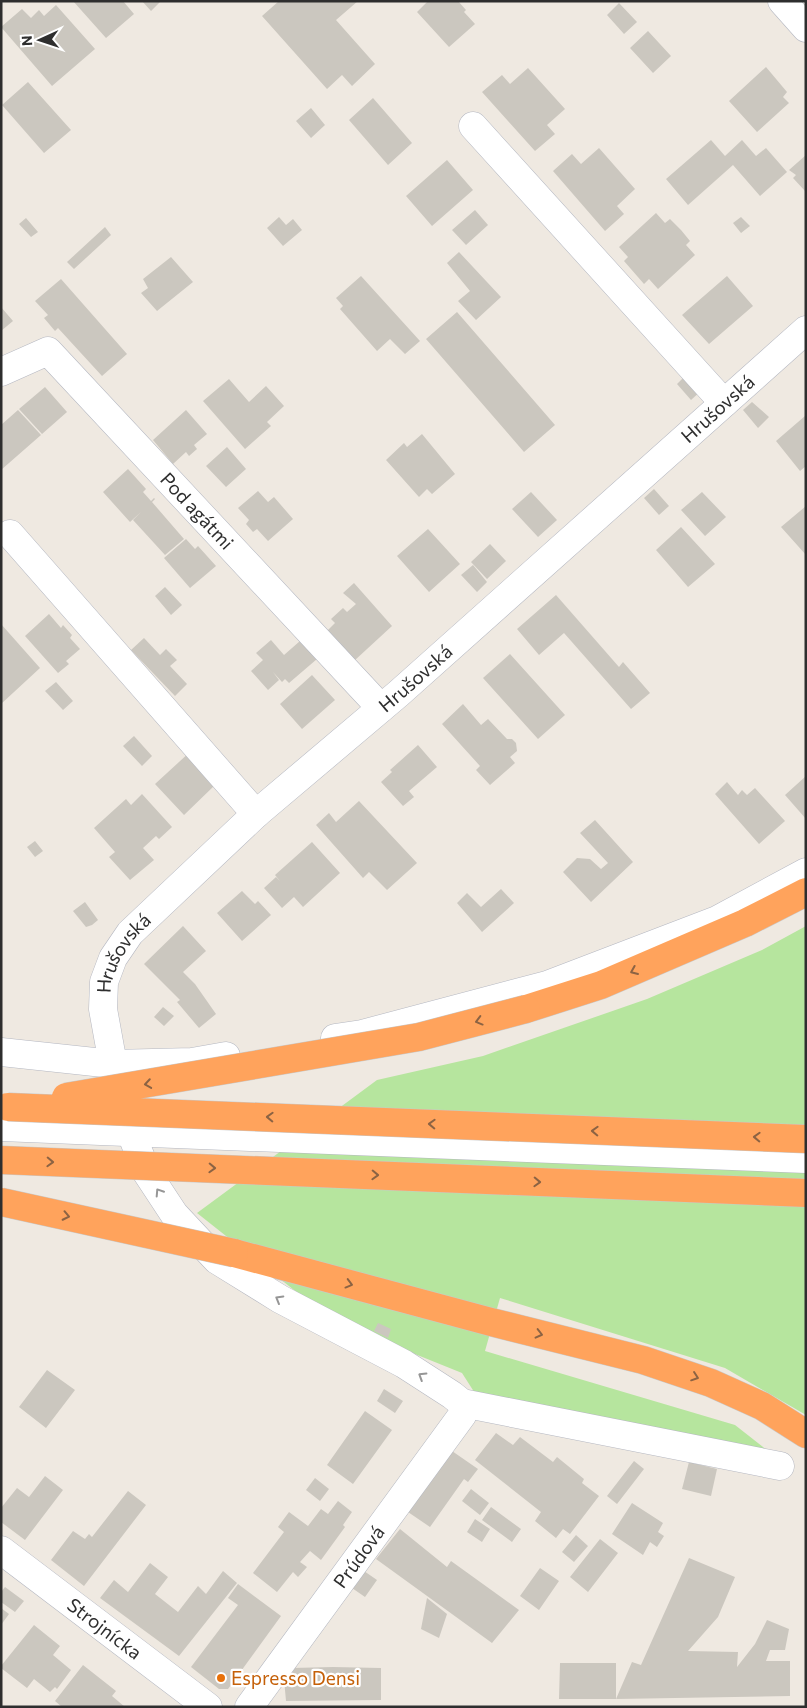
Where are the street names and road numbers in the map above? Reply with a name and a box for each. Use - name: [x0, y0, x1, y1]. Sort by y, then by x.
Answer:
- street label: Hrušovská: [676, 370, 759, 447]
- street label: Pod agátmi: [156, 467, 239, 554]
- street label: Hrušovská: [373, 639, 457, 717]
- street label: Hrušovská: [92, 908, 155, 993]
- street label: Prúdová: [328, 1521, 389, 1592]
- street label: Strojnícka: [63, 1593, 147, 1664]

